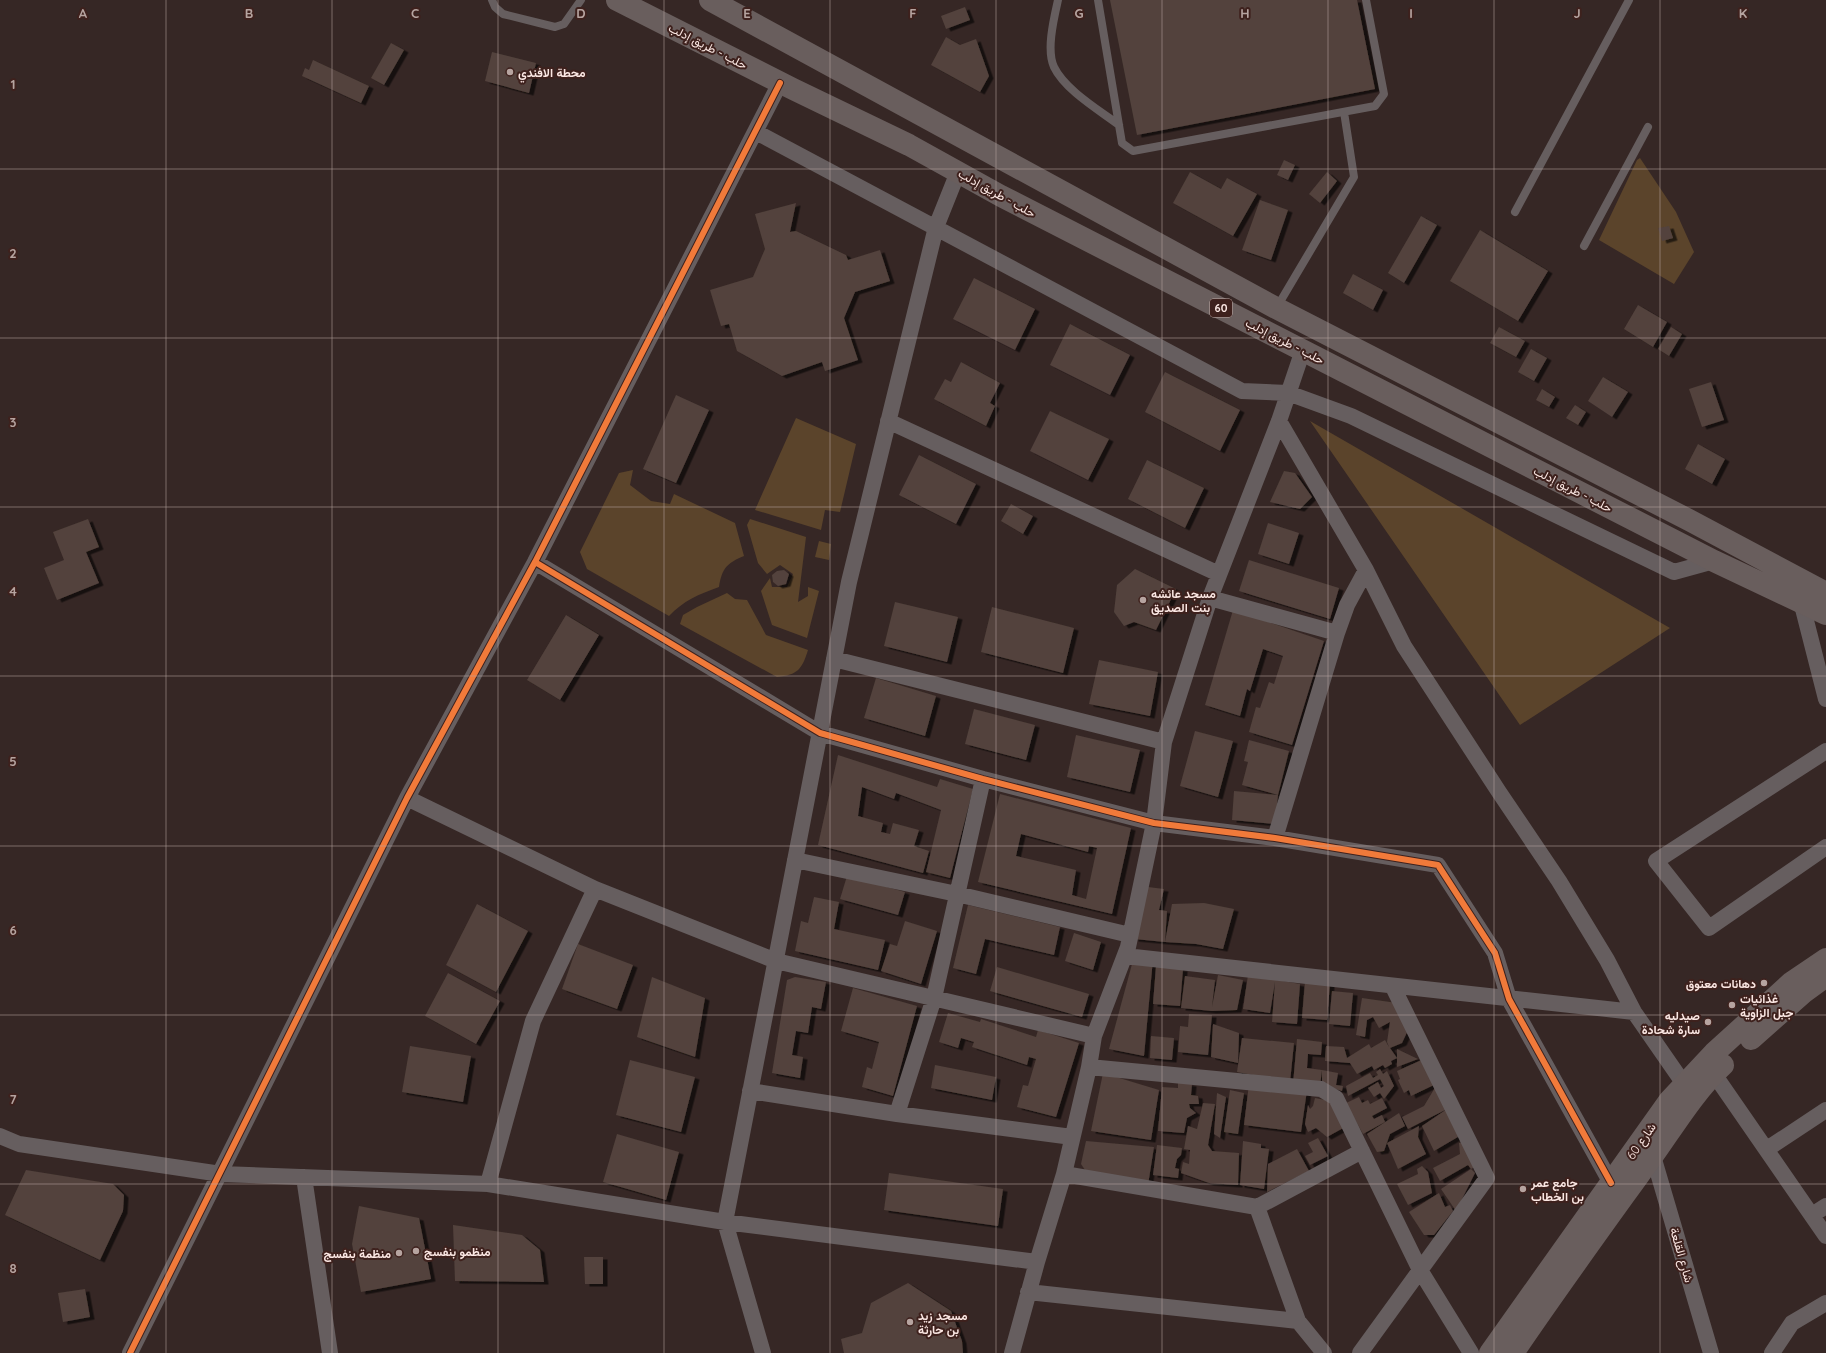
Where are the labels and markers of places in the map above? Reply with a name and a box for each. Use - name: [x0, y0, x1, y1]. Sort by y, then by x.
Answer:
- place label: محطة الافندي: [518, 65, 586, 83]
- marker: محطة الافندي: [505, 67, 515, 77]
- place label: مسجد عائشه بنت الصديق: [1151, 586, 1216, 615]
- marker: مسجد عائشه بنت الصديق: [1138, 595, 1148, 605]
- place label: دهانات معتوق: [1686, 976, 1756, 992]
- marker: دهانات معتوق: [1759, 978, 1769, 988]
- place label: غذائيات جبل الزاوية: [1740, 991, 1793, 1021]
- marker: غذائيات جبل الزاوية: [1727, 1000, 1737, 1010]
- place label: صيدليه سارة شحادة: [1642, 1008, 1700, 1038]
- marker: صيدليه سارة شحادة: [1703, 1017, 1713, 1027]
- place label: جامع عمر بن الخطاب: [1530, 1175, 1584, 1204]
- marker: جامع عمر بن الخطاب: [1518, 1184, 1528, 1194]
- place label: منظمو بنفسج: [424, 1244, 491, 1260]
- place label: منظمة بنفسج: [324, 1246, 391, 1262]
- marker: منظمو بنفسج: [411, 1246, 421, 1256]
- marker: منظمة بنفسج: [394, 1248, 404, 1258]
- place label: مسجد زيد بن حارثة: [918, 1308, 968, 1338]
- marker: مسجد زيد بن حارثة: [905, 1317, 915, 1327]

